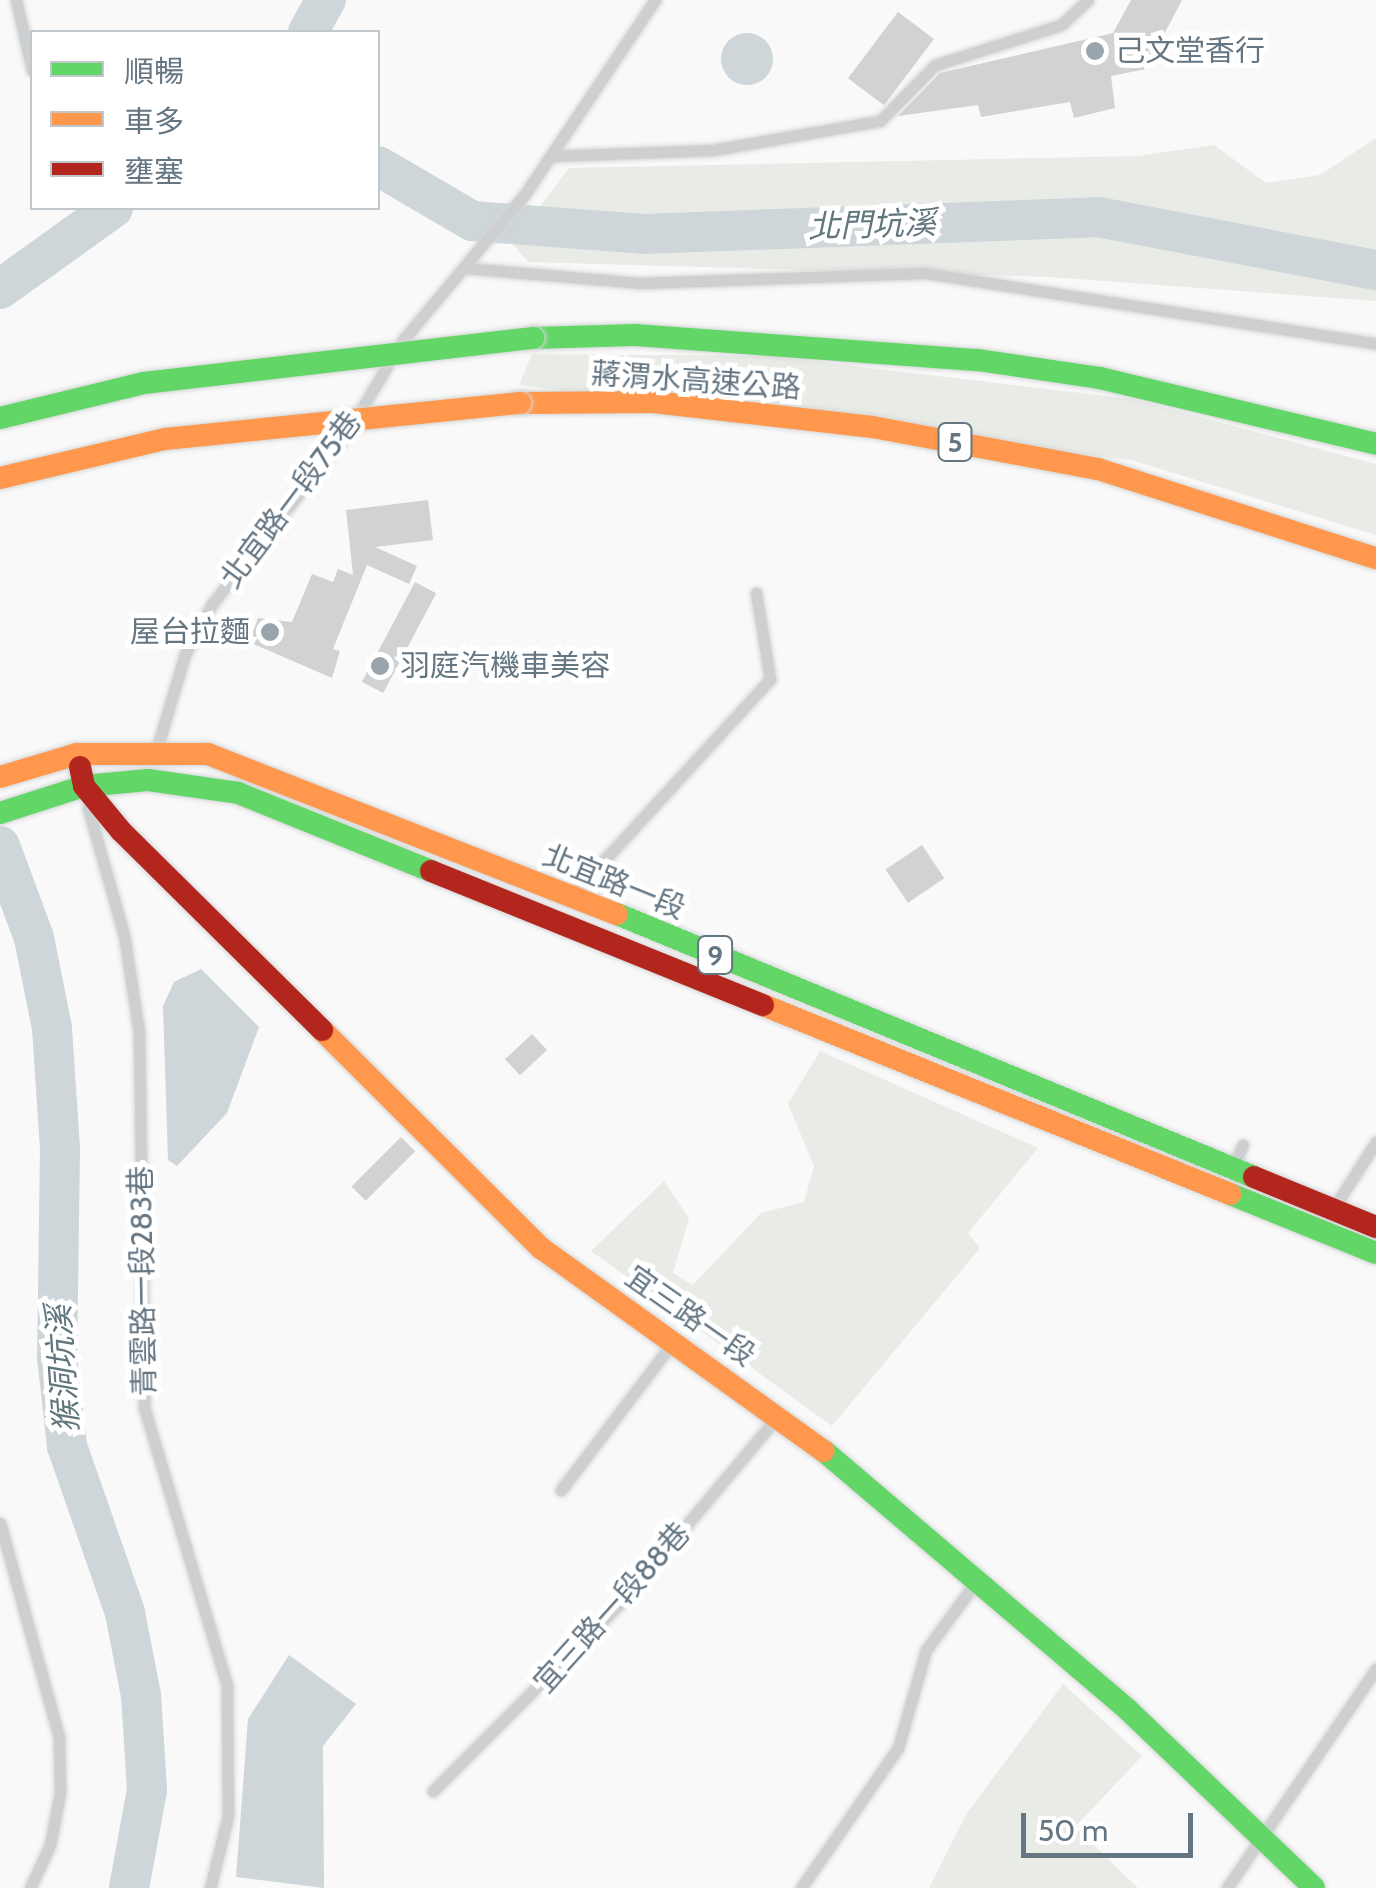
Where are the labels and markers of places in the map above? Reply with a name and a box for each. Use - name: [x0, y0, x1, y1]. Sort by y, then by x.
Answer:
- place label: 己文堂香行: [1115, 33, 1265, 69]
- marker: 己文堂香行: [1084, 40, 1106, 62]
- place label: 屋台拉麵: [130, 614, 250, 650]
- marker: 屋台拉麵: [259, 621, 281, 643]
- place label: 羽庭汽機車美容: [400, 648, 610, 684]
- marker: 羽庭汽機車美容: [369, 655, 391, 677]

